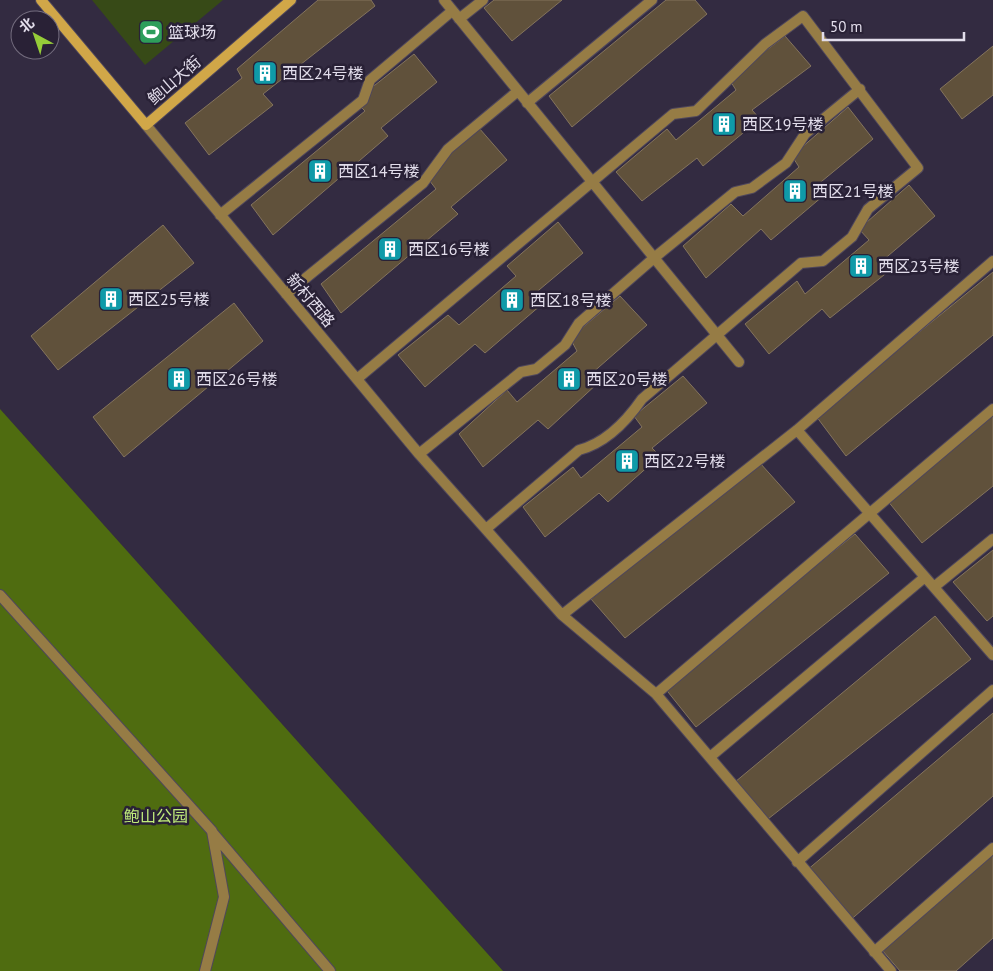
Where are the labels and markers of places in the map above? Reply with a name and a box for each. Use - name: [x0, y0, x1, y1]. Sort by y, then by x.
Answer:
- sports icon: 篮球场: [138, 19, 164, 45]
- place label: 篮球场: [168, 22, 216, 42]
- building icon: 西区24号楼: [252, 60, 278, 86]
- place label: 西区24号楼: [282, 63, 363, 83]
- building icon: 西区19号楼: [711, 111, 737, 137]
- place label: 西区19号楼: [742, 114, 823, 134]
- building icon: 西区14号楼: [307, 158, 333, 184]
- place label: 西区14号楼: [338, 161, 419, 181]
- building icon: 西区21号楼: [782, 178, 808, 204]
- place label: 西区21号楼: [812, 181, 893, 201]
- building icon: 西区16号楼: [377, 236, 403, 262]
- place label: 西区16号楼: [408, 239, 489, 259]
- building icon: 西区23号楼: [848, 253, 874, 279]
- place label: 西区23号楼: [878, 256, 959, 276]
- building icon: 西区25号楼: [98, 286, 124, 312]
- building icon: 西区18号楼: [499, 287, 525, 313]
- place label: 西区25号楼: [128, 289, 209, 309]
- place label: 西区18号楼: [530, 290, 611, 310]
- building icon: 西区26号楼: [166, 366, 192, 392]
- building icon: 西区20号楼: [556, 366, 582, 392]
- place label: 西区26号楼: [196, 369, 277, 389]
- place label: 西区20号楼: [586, 369, 667, 389]
- building icon: 西区22号楼: [614, 448, 640, 474]
- place label: 西区22号楼: [644, 451, 725, 471]

